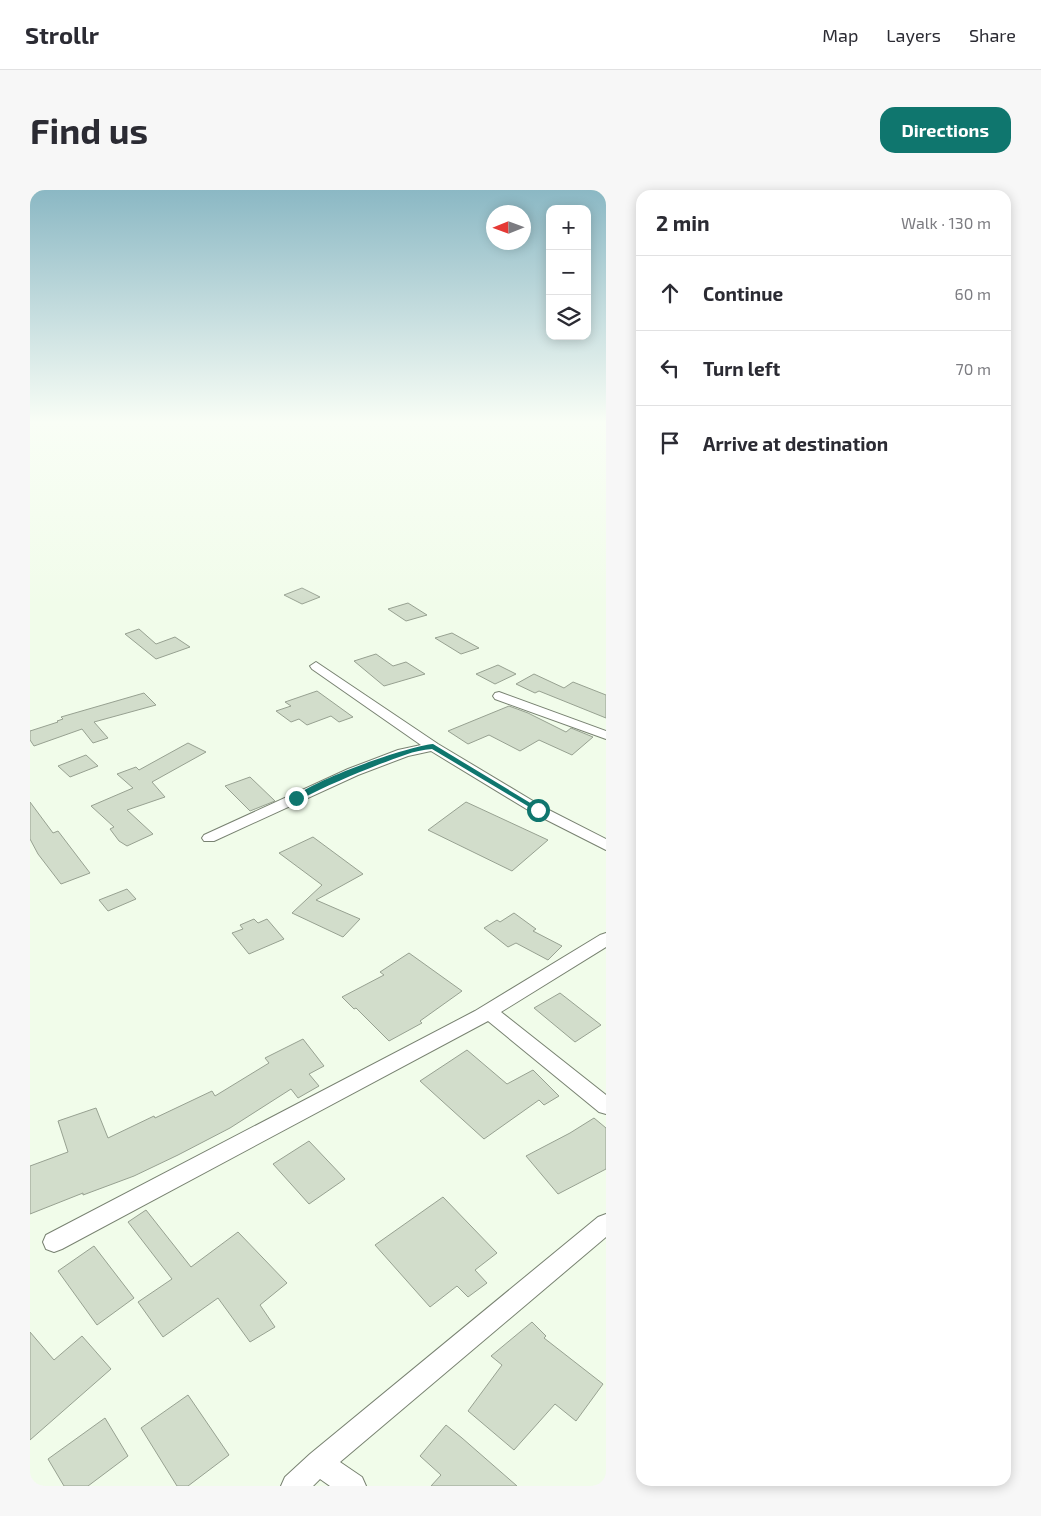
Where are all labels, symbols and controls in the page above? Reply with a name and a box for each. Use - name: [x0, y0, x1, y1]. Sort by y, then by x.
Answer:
- text: Strollr: [25, 20, 99, 49]
- text: Map: [822, 24, 858, 46]
- text: Layers: [886, 24, 941, 46]
- text: Share: [969, 24, 1016, 46]
- button: Directions: [880, 107, 1011, 153]
- text: Find us: [30, 109, 148, 151]
- north arrow: [486, 205, 531, 250]
- map controls: [546, 205, 591, 340]
- button: +: [546, 205, 591, 250]
- text: 2 min: [656, 210, 710, 235]
- text: Walk · 130 m: [901, 213, 991, 232]
- button: −: [546, 250, 591, 295]
- icon: ahead: [656, 279, 684, 307]
- text: Continue: [703, 282, 783, 305]
- text: 60 m: [955, 284, 991, 303]
- button: layers: [546, 295, 591, 340]
- icon: left: [656, 354, 684, 382]
- text: Turn left: [703, 357, 780, 380]
- text: 70 m: [956, 359, 991, 378]
- icon: arrive: [656, 429, 684, 457]
- text: Arrive at destination: [703, 432, 888, 455]
- route end: [285, 787, 308, 810]
- route start: [527, 799, 550, 822]

